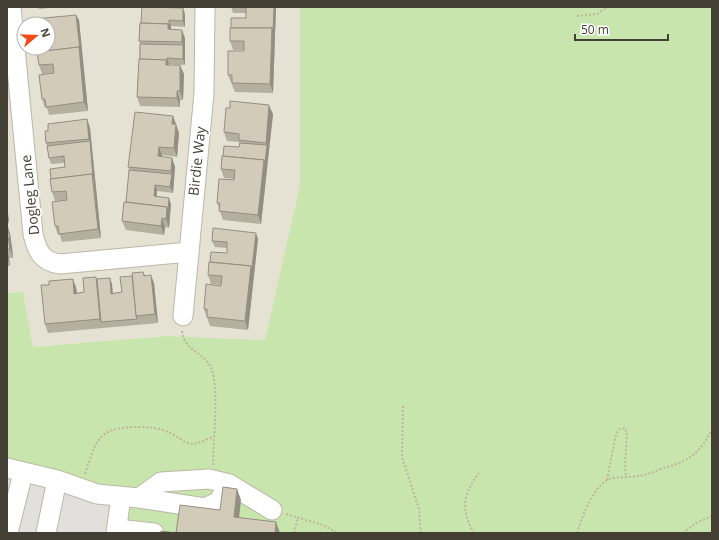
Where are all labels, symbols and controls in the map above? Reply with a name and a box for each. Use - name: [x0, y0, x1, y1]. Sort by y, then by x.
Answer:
- north arrow: [16, 16, 56, 56]
- scale bar: [575, 16, 668, 42]
- text: 50 m: [581, 21, 609, 38]
- text: N: [37, 26, 54, 39]
- street label: Birdie Way: [183, 124, 210, 197]
- street label: Dogleg Lane: [16, 154, 43, 236]

